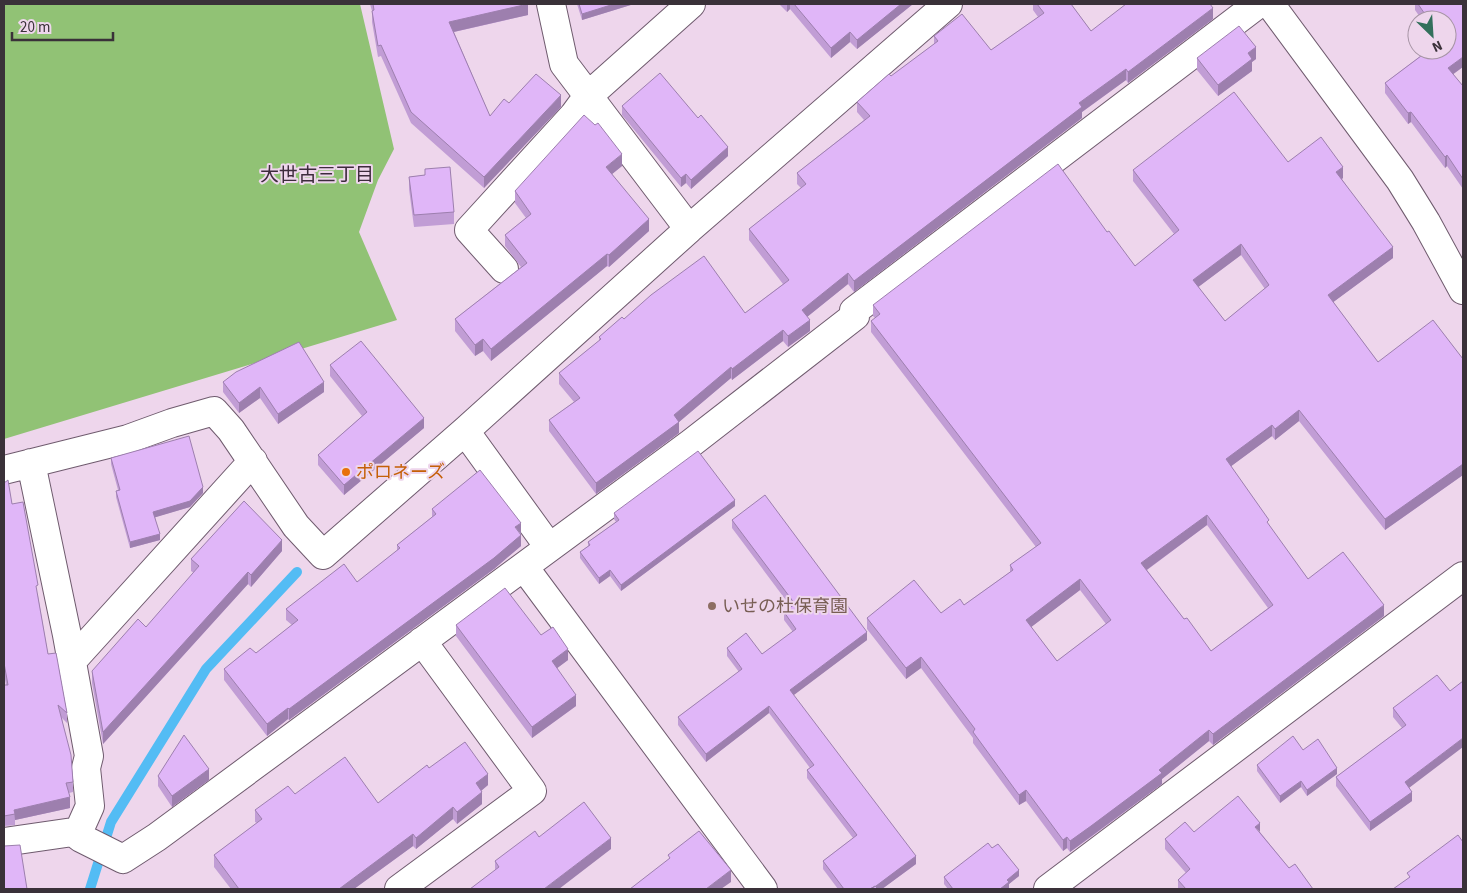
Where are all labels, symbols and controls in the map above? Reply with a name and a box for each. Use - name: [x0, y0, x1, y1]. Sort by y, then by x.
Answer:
- scale bar: [12, 10, 114, 42]
- north arrow: [1407, 10, 1457, 60]
- text: 20 m: [20, 17, 50, 38]
- text: N: [1429, 35, 1446, 57]
- district label: 大世古三丁目: [260, 162, 374, 189]
- place label: ポロネーズ: [356, 460, 445, 485]
- marker: ポロネーズ: [340, 466, 352, 478]
- place label: いせの杜保育園: [722, 594, 848, 619]
- marker: いせの杜保育園: [706, 600, 718, 612]

